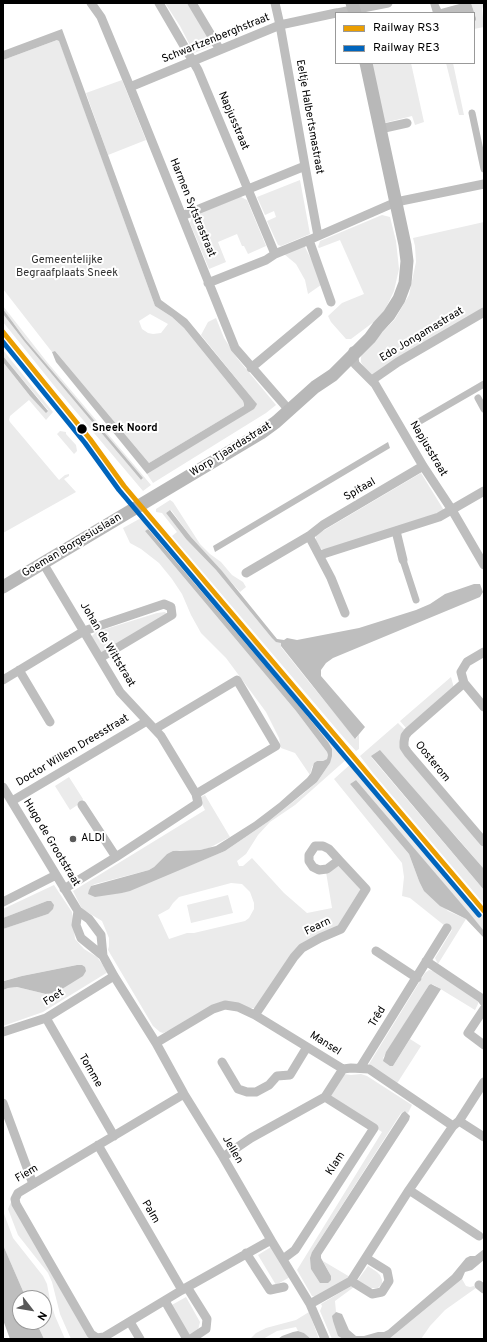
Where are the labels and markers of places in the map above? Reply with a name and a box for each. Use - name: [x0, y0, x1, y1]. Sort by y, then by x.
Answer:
- marker: Sneek Noord: [75, 422, 89, 436]
- place label: Sneek Noord: [92, 422, 158, 436]
- place label: ALDI: [81, 832, 105, 846]
- marker: ALDI: [68, 834, 78, 844]

